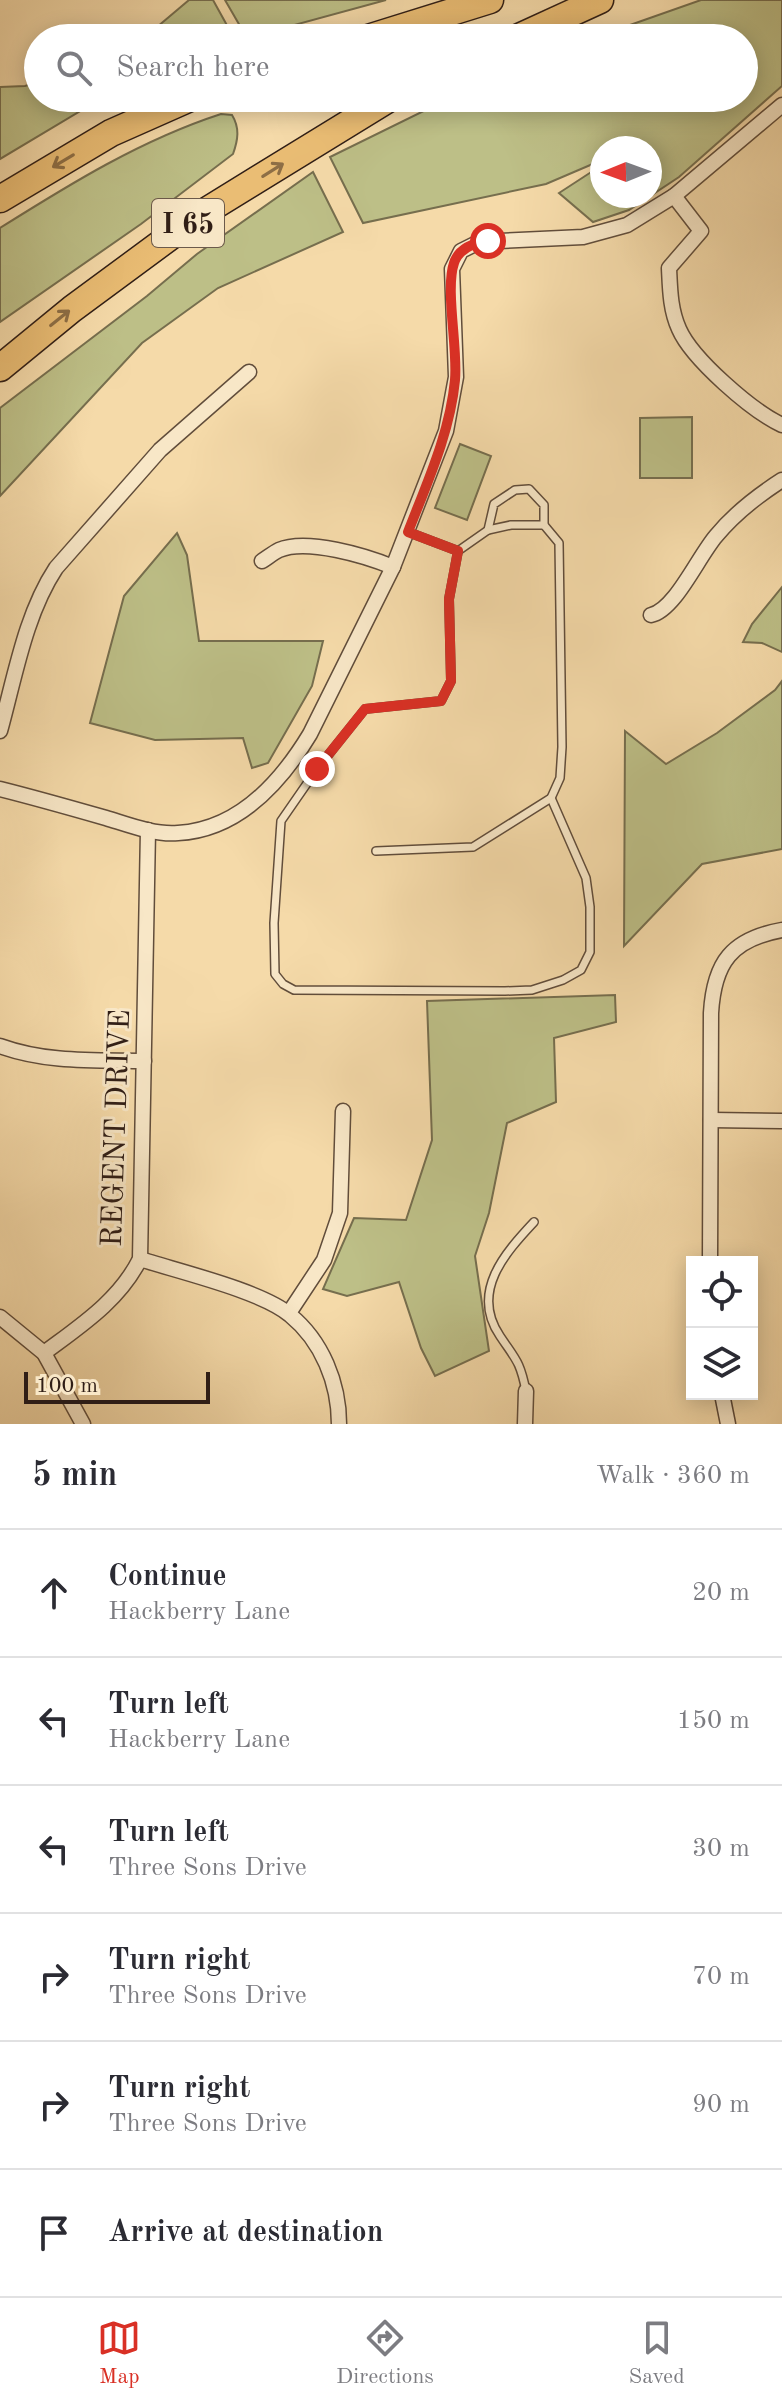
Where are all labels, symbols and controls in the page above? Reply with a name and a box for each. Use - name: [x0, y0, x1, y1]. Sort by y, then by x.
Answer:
- search box: [24, 24, 758, 112]
- icon: search: [52, 46, 96, 90]
- text: Search here: [116, 53, 270, 83]
- north arrow: [590, 136, 662, 208]
- one-way arrow: [52, 154, 75, 170]
- one-way arrow: [262, 161, 284, 178]
- road number: I 65: [152, 199, 224, 247]
- route start: [470, 223, 506, 259]
- one-way arrow: [49, 309, 70, 327]
- route end: [299, 751, 335, 787]
- street label: REGENT DRIVE: [98, 1009, 136, 1248]
- map controls: [686, 1256, 758, 1400]
- button: locate: [686, 1256, 758, 1328]
- button: layers: [686, 1328, 758, 1400]
- scale bar: [24, 1368, 210, 1404]
- text: 100 m: [36, 1375, 98, 1397]
- text: 5 min: [32, 1459, 117, 1493]
- text: Walk · 360 m: [596, 1463, 750, 1489]
- text: Continue: [108, 1562, 227, 1592]
- icon: ahead: [32, 1571, 76, 1615]
- text: 20 m: [692, 1580, 750, 1606]
- text: Hackberry Lane: [108, 1599, 290, 1625]
- text: Turn left: [108, 1690, 229, 1720]
- icon: left: [32, 1699, 76, 1743]
- text: 150 m: [677, 1708, 750, 1734]
- text: Hackberry Lane: [108, 1727, 290, 1753]
- text: Turn left: [108, 1818, 229, 1848]
- icon: left: [32, 1827, 76, 1871]
- text: 30 m: [692, 1836, 750, 1862]
- text: Three Sons Drive: [108, 1855, 307, 1881]
- text: Turn right: [108, 1946, 250, 1976]
- icon: right: [32, 1955, 76, 1999]
- text: 70 m: [692, 1964, 750, 1990]
- text: Three Sons Drive: [108, 1983, 307, 2009]
- text: Turn right: [108, 2074, 250, 2104]
- icon: right: [32, 2083, 76, 2127]
- text: 90 m: [692, 2092, 750, 2118]
- text: Three Sons Drive: [108, 2111, 307, 2137]
- icon: arrive: [32, 2211, 76, 2255]
- text: Arrive at destination: [108, 2218, 383, 2248]
- tab: Map: [97, 2316, 141, 2391]
- tab: Directions: [336, 2316, 434, 2391]
- tab: Saved: [629, 2316, 685, 2391]

